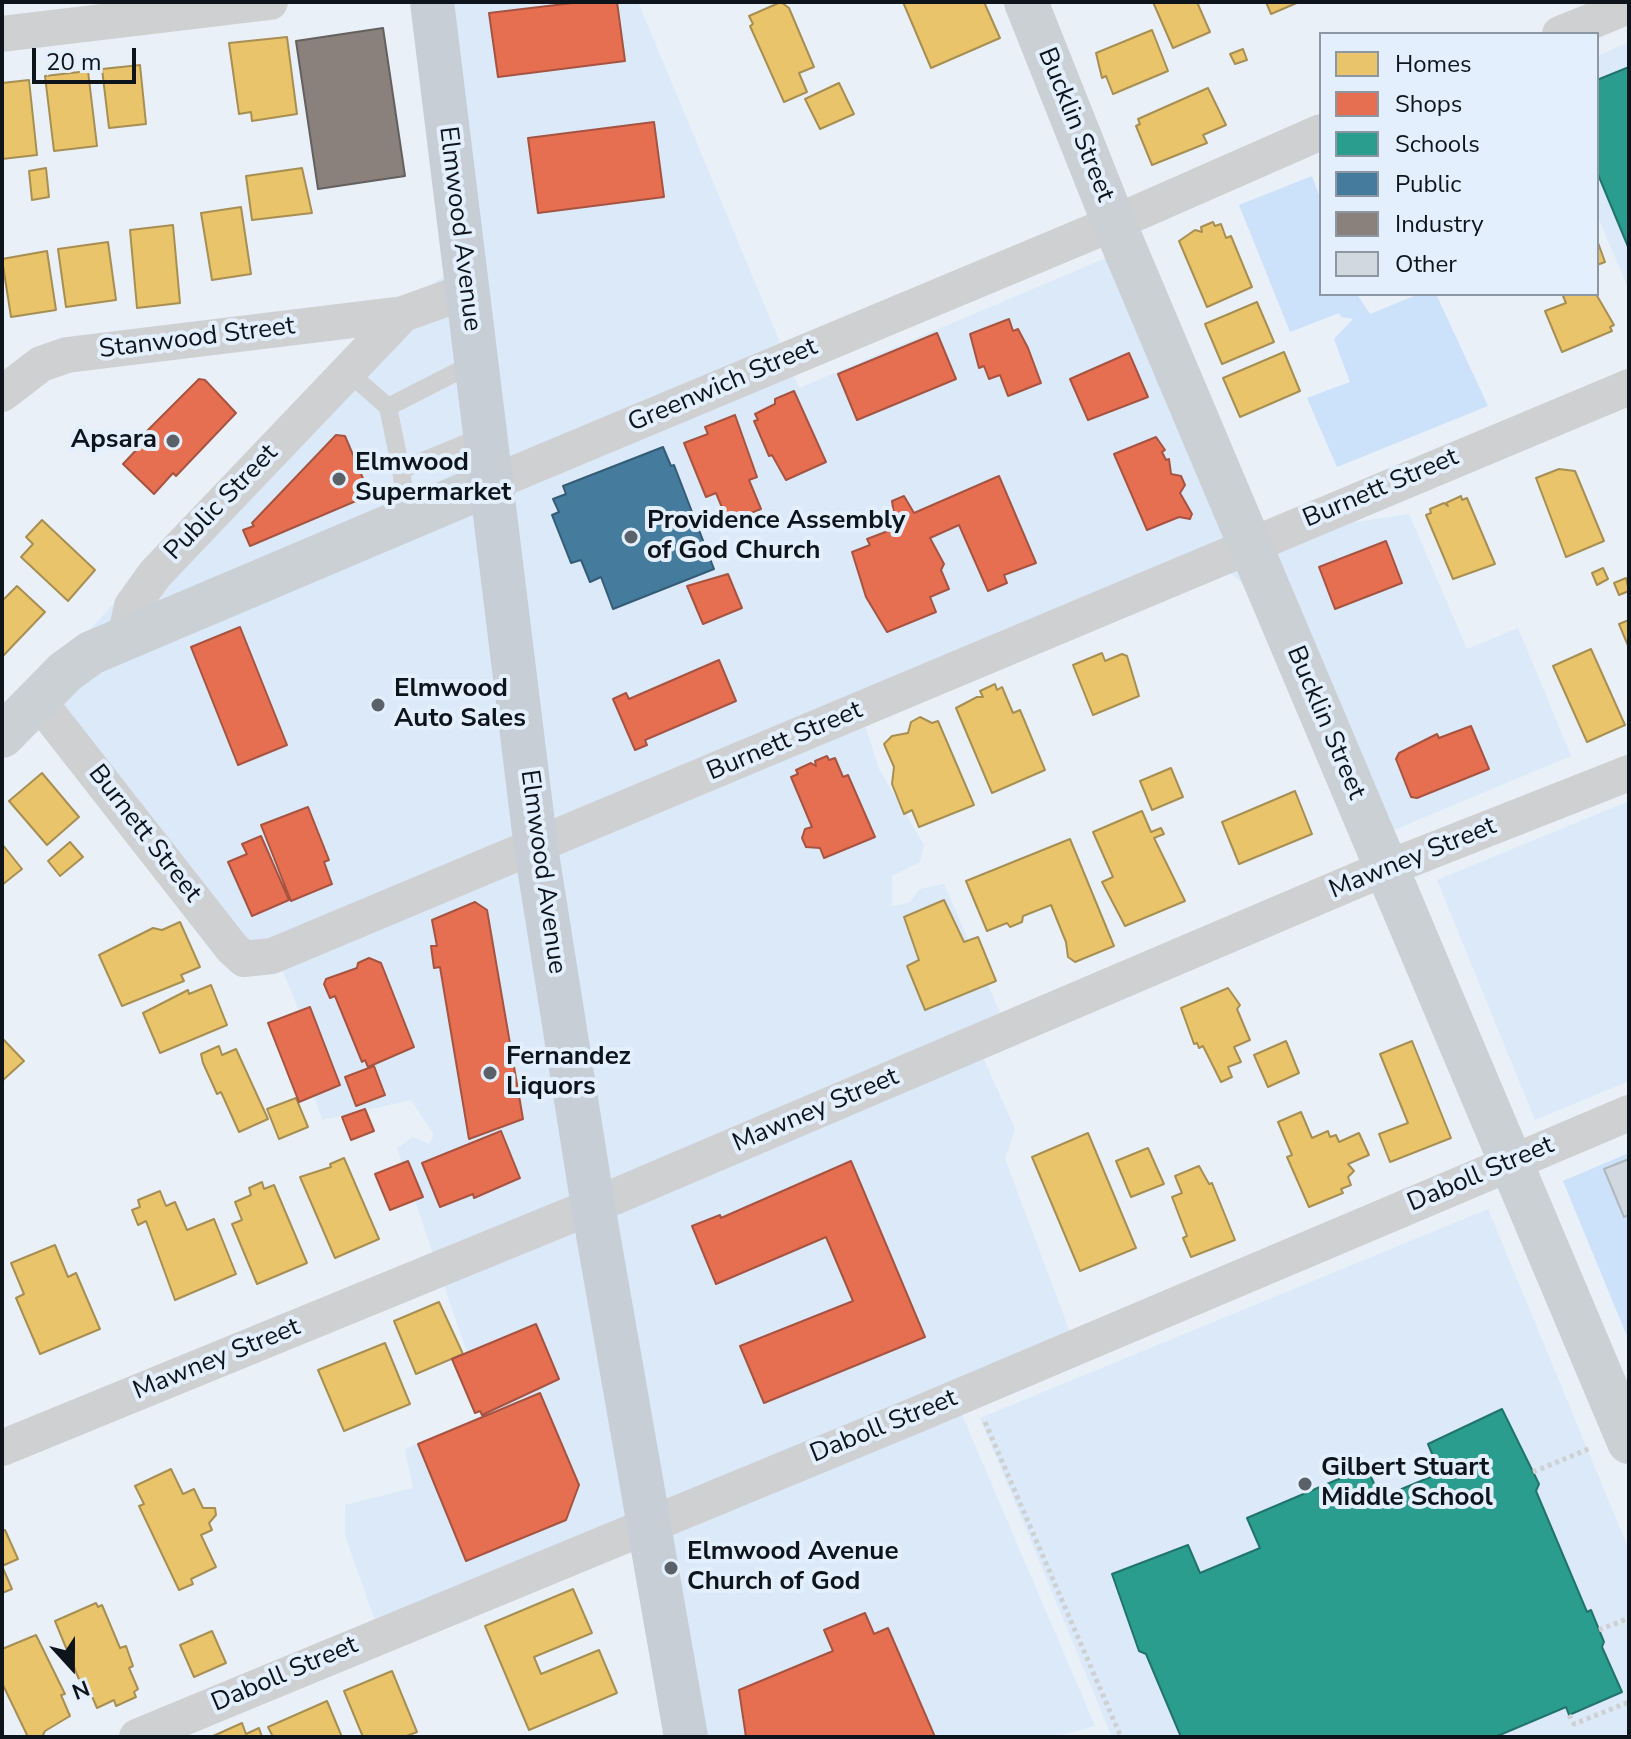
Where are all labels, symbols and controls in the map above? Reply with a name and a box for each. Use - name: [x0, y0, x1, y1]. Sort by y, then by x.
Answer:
- scale bar: [36, 32, 140, 82]
- legend: [1319, 32, 1599, 296]
- street label: Bucklin Street: [1030, 43, 1120, 207]
- text: 20 m: [46, 46, 102, 78]
- text: Homes: [1395, 48, 1471, 80]
- text: Shops: [1395, 88, 1462, 120]
- street label: Elmwood Avenue: [431, 125, 487, 333]
- text: Schools: [1395, 128, 1480, 160]
- text: Public: [1395, 168, 1461, 200]
- text: Industry: [1395, 208, 1484, 240]
- text: Other: [1395, 248, 1457, 280]
- street label: Stanwood Street: [97, 312, 297, 366]
- street label: Greenwich Street: [624, 332, 822, 440]
- place label: Apsara: [71, 425, 157, 457]
- marker: Apsara: [164, 432, 182, 450]
- street label: Public Street: [159, 438, 285, 568]
- street label: Burnett Street: [1299, 442, 1463, 536]
- place label: Elmwood Supermarket: [355, 448, 511, 510]
- marker: Elmwood Supermarket: [330, 470, 348, 488]
- place label: Providence Assembly of God Church: [647, 506, 905, 568]
- marker: Providence Assembly of God Church: [622, 528, 640, 546]
- street label: Bucklin Street: [1279, 642, 1371, 804]
- place label: Elmwood Auto Sales: [394, 674, 526, 736]
- street label: Burnett Street: [703, 695, 867, 789]
- marker: Elmwood Auto Sales: [369, 696, 387, 714]
- street label: Burnett Street: [81, 759, 207, 909]
- street label: Elmwood Avenue: [512, 768, 572, 976]
- street label: Mawney Street: [1325, 811, 1501, 907]
- place label: Fernandez Liquors: [506, 1042, 631, 1104]
- street label: Mawney Street: [728, 1062, 904, 1160]
- marker: Fernandez Liquors: [481, 1064, 499, 1082]
- street label: Daboll Street: [1403, 1130, 1559, 1220]
- street label: Mawney Street: [129, 1312, 305, 1408]
- street label: Daboll Street: [806, 1383, 962, 1471]
- place label: Gilbert Stuart Middle School: [1321, 1453, 1493, 1514]
- marker: Gilbert Stuart Middle School: [1296, 1475, 1314, 1493]
- place label: Elmwood Avenue Church of God: [687, 1537, 898, 1598]
- marker: Elmwood Avenue Church of God: [662, 1559, 680, 1577]
- north arrow: [32, 1627, 112, 1707]
- street label: Daboll Street: [207, 1630, 363, 1720]
- text: N: [68, 1672, 94, 1706]

